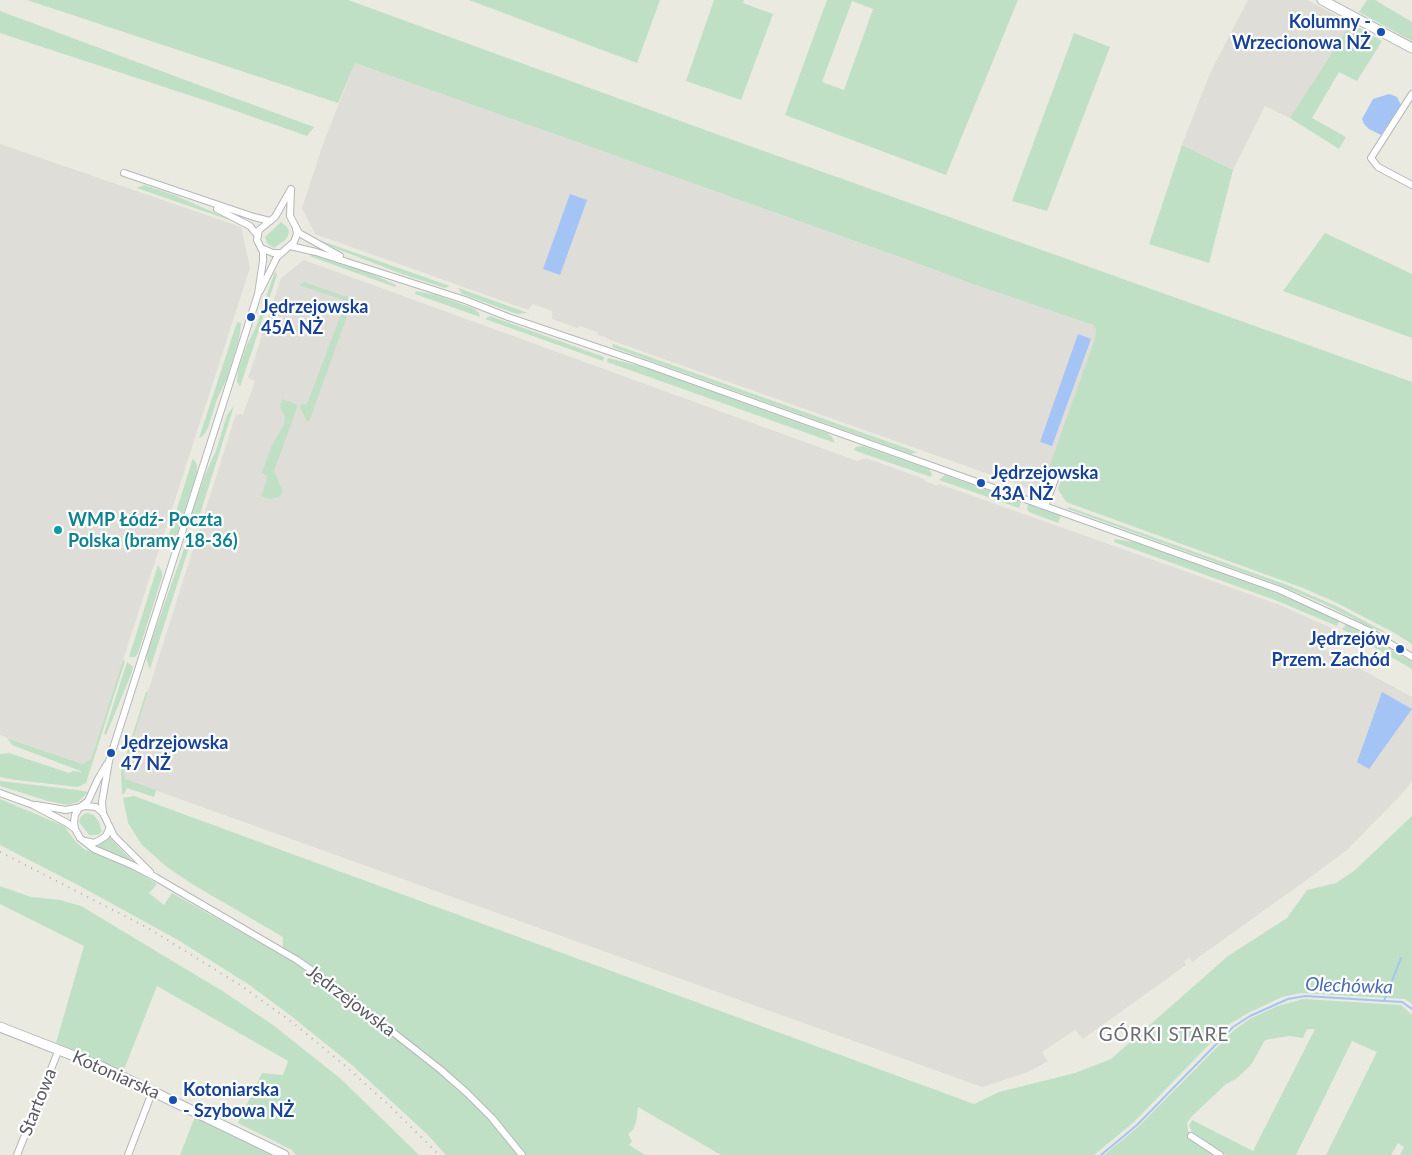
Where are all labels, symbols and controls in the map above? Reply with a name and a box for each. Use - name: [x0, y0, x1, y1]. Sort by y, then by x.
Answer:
- place label: Kolumny - Wrzecionowa NŻ: [1232, 11, 1371, 54]
- marker: Kolumny - Wrzecionowa NŻ: [1375, 26, 1387, 38]
- place label: Jędrzejowska 45A NŻ: [261, 296, 368, 338]
- marker: Jędrzejowska 45A NŻ: [245, 311, 257, 323]
- place label: Jędrzejowska 43A NŻ: [991, 462, 1098, 504]
- marker: Jędrzejowska 43A NŻ: [975, 477, 987, 489]
- place label: WMP Łódź- Poczta Polska (bramy 18-36): [68, 509, 238, 552]
- marker: WMP Łódź- Poczta Polska (bramy 18-36): [52, 524, 64, 536]
- place label: Jędrzejów Przem. Zachód: [1271, 628, 1390, 670]
- marker: Jędrzejów Przem. Zachód: [1394, 643, 1406, 655]
- place label: Jędrzejowska 47 NŻ: [121, 732, 228, 774]
- marker: Jędrzejowska 47 NŻ: [105, 747, 117, 759]
- street label: Jędrzejowska: [302, 961, 400, 1041]
- water label: Olechówka: [1305, 973, 1393, 999]
- district label: GÓRKI STARE: [1097, 1024, 1231, 1046]
- street label: Kotoniarska: [69, 1046, 163, 1104]
- street label: Startowa: [15, 1065, 61, 1139]
- place label: Kotoniarska - Szybowa NŻ: [183, 1079, 294, 1122]
- marker: Kotoniarska - Szybowa NŻ: [167, 1094, 179, 1106]

